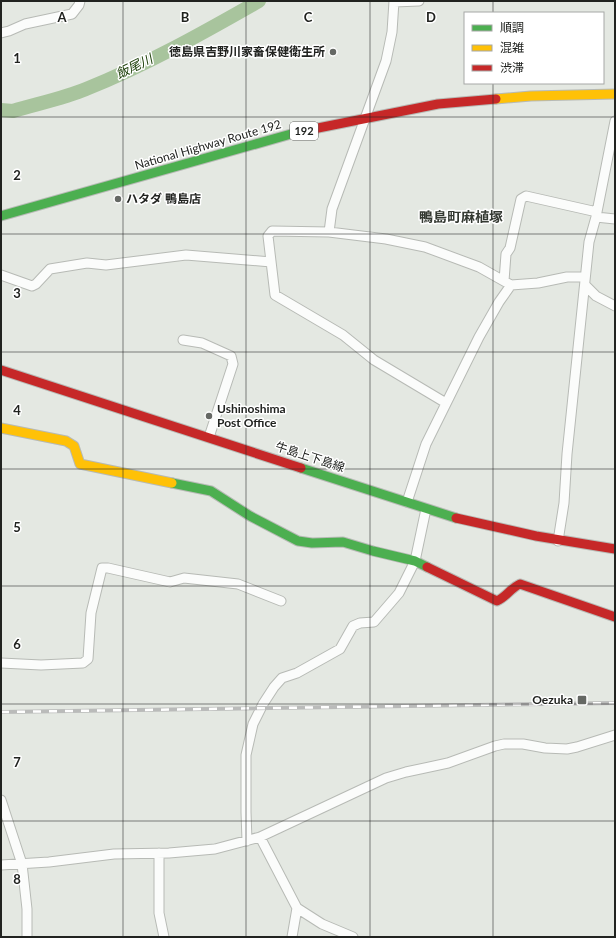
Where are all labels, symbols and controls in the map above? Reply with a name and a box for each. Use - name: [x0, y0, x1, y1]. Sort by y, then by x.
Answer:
- text: A: [56, 9, 67, 25]
- text: B: [181, 9, 190, 25]
- text: C: [304, 9, 313, 25]
- text: D: [426, 9, 436, 25]
- legend: [464, 12, 604, 84]
- text: 順調: [500, 20, 524, 35]
- text: 混雑: [500, 40, 524, 55]
- place label: 徳島県吉野川家畜保健衛生所: [169, 44, 325, 59]
- marker: 徳島県吉野川家畜保健衛生所: [328, 47, 338, 57]
- water label: 飯尾川: [113, 49, 157, 82]
- text: 1: [13, 50, 21, 66]
- text: 渋滞: [500, 60, 524, 75]
- street label: National Highway Route 192: [133, 116, 283, 173]
- road number: 192: [290, 122, 318, 140]
- text: 2: [13, 167, 21, 183]
- place label: ハタダ 鴨島店: [126, 191, 201, 206]
- marker: ハタダ 鴨島店: [113, 194, 123, 204]
- district label: 鴨島町麻植塚: [419, 208, 503, 225]
- text: 3: [13, 285, 21, 301]
- place label: Ushinoshima Post Office: [217, 401, 286, 430]
- text: 4: [13, 402, 21, 418]
- marker: Ushinoshima Post Office: [204, 411, 214, 421]
- street label: 牛島上下島線: [274, 438, 347, 475]
- text: 5: [13, 519, 21, 535]
- text: 6: [13, 636, 21, 652]
- place label: Oezuka: [532, 692, 573, 707]
- marker: Oezuka: [576, 694, 588, 706]
- text: 7: [13, 754, 21, 770]
- text: 8: [13, 871, 21, 887]

